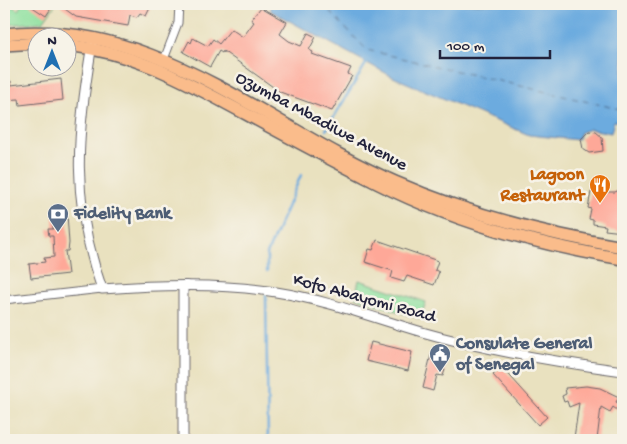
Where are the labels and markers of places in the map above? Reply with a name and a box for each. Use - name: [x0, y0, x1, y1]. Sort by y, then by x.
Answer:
- place label: Lagoon Restaurant: [500, 165, 586, 207]
- restaurant icon: Lagoon Restaurant: [588, 173, 612, 204]
- bank icon: Fidelity Bank: [46, 202, 70, 233]
- place label: Fidelity Bank: [73, 204, 173, 225]
- place label: Consulate General of Senegal: [455, 334, 592, 376]
- public building icon: Consulate General of Senegal: [428, 342, 452, 373]

